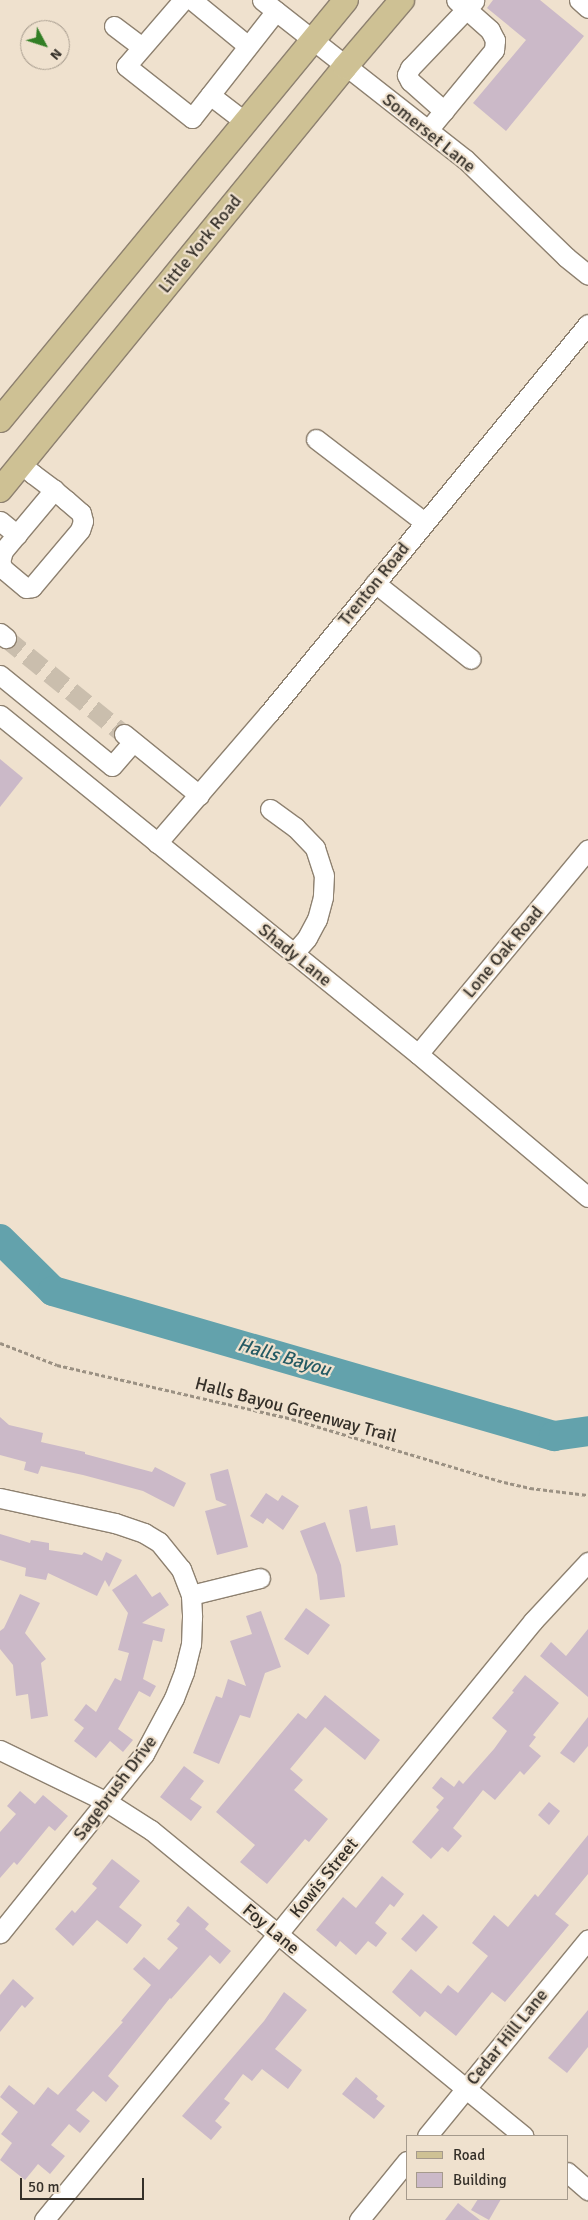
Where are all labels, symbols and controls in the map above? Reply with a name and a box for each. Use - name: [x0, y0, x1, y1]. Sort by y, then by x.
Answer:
- north arrow: [20, 20, 70, 70]
- text: N: [46, 45, 66, 64]
- street label: Somerset Lane: [378, 89, 480, 177]
- street label: Little York Road: [154, 191, 246, 297]
- street label: Trenton Road: [334, 538, 414, 630]
- street label: Lone Oak Road: [458, 902, 548, 1002]
- street label: Shady Lane: [254, 919, 336, 991]
- water label: Halls Bayou: [235, 1334, 333, 1382]
- street label: Halls Bayou Greenway Trail: [193, 1373, 399, 1447]
- street label: Sagebrush Drive: [69, 1731, 161, 1845]
- street label: Kowis Street: [285, 1834, 363, 1922]
- street label: Foy Lane: [238, 1899, 304, 1959]
- street label: Cedar Hill Lane: [462, 1985, 552, 2089]
- legend: [406, 2135, 568, 2200]
- text: Road: [453, 2146, 485, 2164]
- scale bar: [22, 2168, 146, 2200]
- text: Building: [453, 2171, 507, 2189]
- text: 50 m: [28, 2178, 59, 2196]

